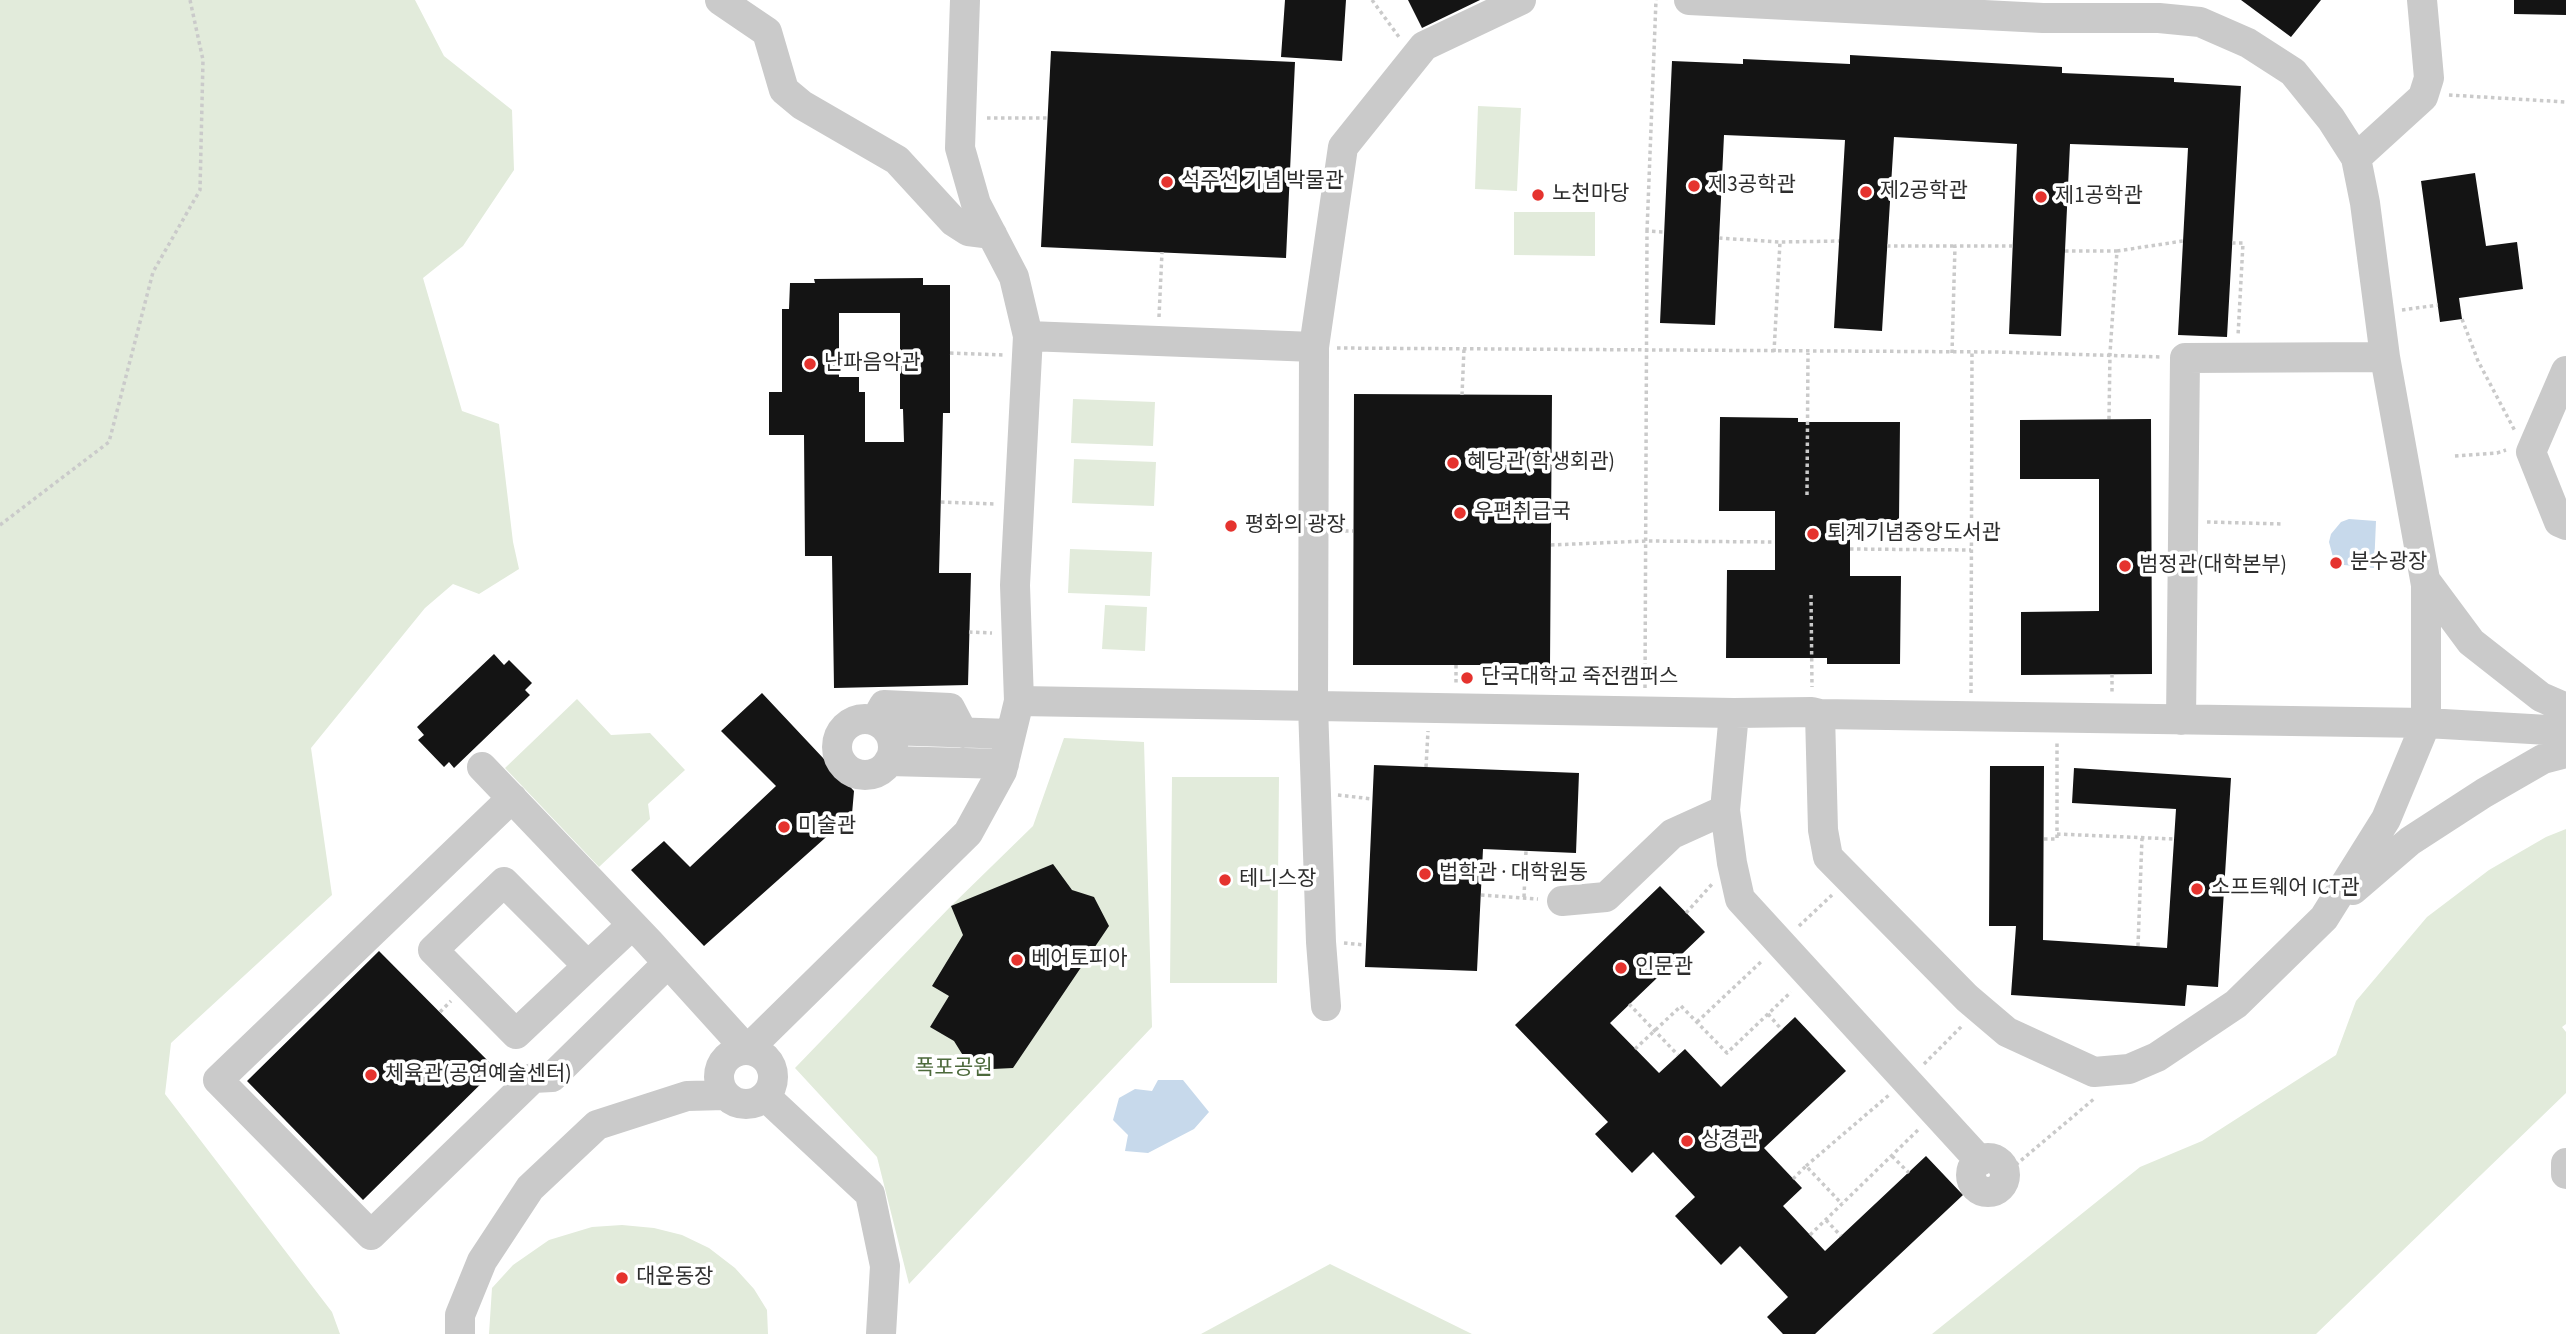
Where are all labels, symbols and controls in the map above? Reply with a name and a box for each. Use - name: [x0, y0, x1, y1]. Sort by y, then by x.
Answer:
- place label: 석주선 기념 박물관: [1181, 169, 1344, 195]
- place label: 제3공학관: [1708, 173, 1796, 199]
- marker: 석주선 기념 박물관: [1159, 174, 1175, 190]
- marker: 제3공학관: [1686, 178, 1702, 194]
- place label: 제2공학관: [1880, 179, 1968, 205]
- place label: 노천마당: [1552, 182, 1629, 208]
- marker: 제2공학관: [1858, 184, 1874, 200]
- place label: 제1공학관: [2055, 184, 2143, 210]
- marker: 노천마당: [1530, 187, 1546, 203]
- marker: 제1공학관: [2033, 189, 2049, 205]
- place label: 난파음악관: [824, 351, 921, 377]
- marker: 난파음악관: [802, 356, 818, 372]
- place label: 혜당관(학생회관): [1467, 450, 1615, 476]
- marker: 혜당관(학생회관): [1445, 455, 1461, 471]
- place label: 우편취급국: [1474, 500, 1571, 526]
- marker: 우편취급국: [1452, 505, 1468, 521]
- place label: 평화의 광장: [1245, 513, 1346, 539]
- marker: 평화의 광장: [1223, 518, 1239, 534]
- place label: 퇴계기념중앙도서관: [1827, 521, 2001, 547]
- marker: 퇴계기념중앙도서관: [1805, 526, 1821, 542]
- place label: 분수광장: [2350, 550, 2427, 576]
- place label: 범정관(대학본부): [2139, 553, 2287, 579]
- marker: 분수광장: [2328, 555, 2344, 571]
- marker: 범정관(대학본부): [2117, 558, 2133, 574]
- place label: 단국대학교 죽전캠퍼스: [1481, 665, 1678, 691]
- marker: 단국대학교 죽전캠퍼스: [1459, 670, 1475, 686]
- place label: 미술관: [798, 814, 856, 840]
- marker: 미술관: [776, 819, 792, 835]
- place label: 법학관 · 대학원동: [1439, 861, 1588, 887]
- marker: 법학관 · 대학원동: [1417, 866, 1433, 882]
- place label: 테니스장: [1239, 867, 1316, 893]
- marker: 테니스장: [1217, 872, 1233, 888]
- place label: 소프트웨어 ICT관: [2211, 876, 2360, 902]
- marker: 소프트웨어 ICT관: [2189, 881, 2205, 897]
- place label: 베어토피아: [1031, 947, 1128, 973]
- marker: 베어토피아: [1009, 952, 1025, 968]
- place label: 인문관: [1635, 955, 1693, 981]
- marker: 인문관: [1613, 960, 1629, 976]
- park label: 폭포공원: [915, 1056, 993, 1082]
- place label: 체육관(공연예술센터): [385, 1062, 572, 1088]
- marker: 체육관(공연예술센터): [363, 1067, 379, 1083]
- place label: 상경관: [1701, 1128, 1759, 1154]
- marker: 상경관: [1679, 1133, 1695, 1149]
- place label: 대운동장: [636, 1265, 713, 1291]
- marker: 대운동장: [614, 1270, 630, 1286]

